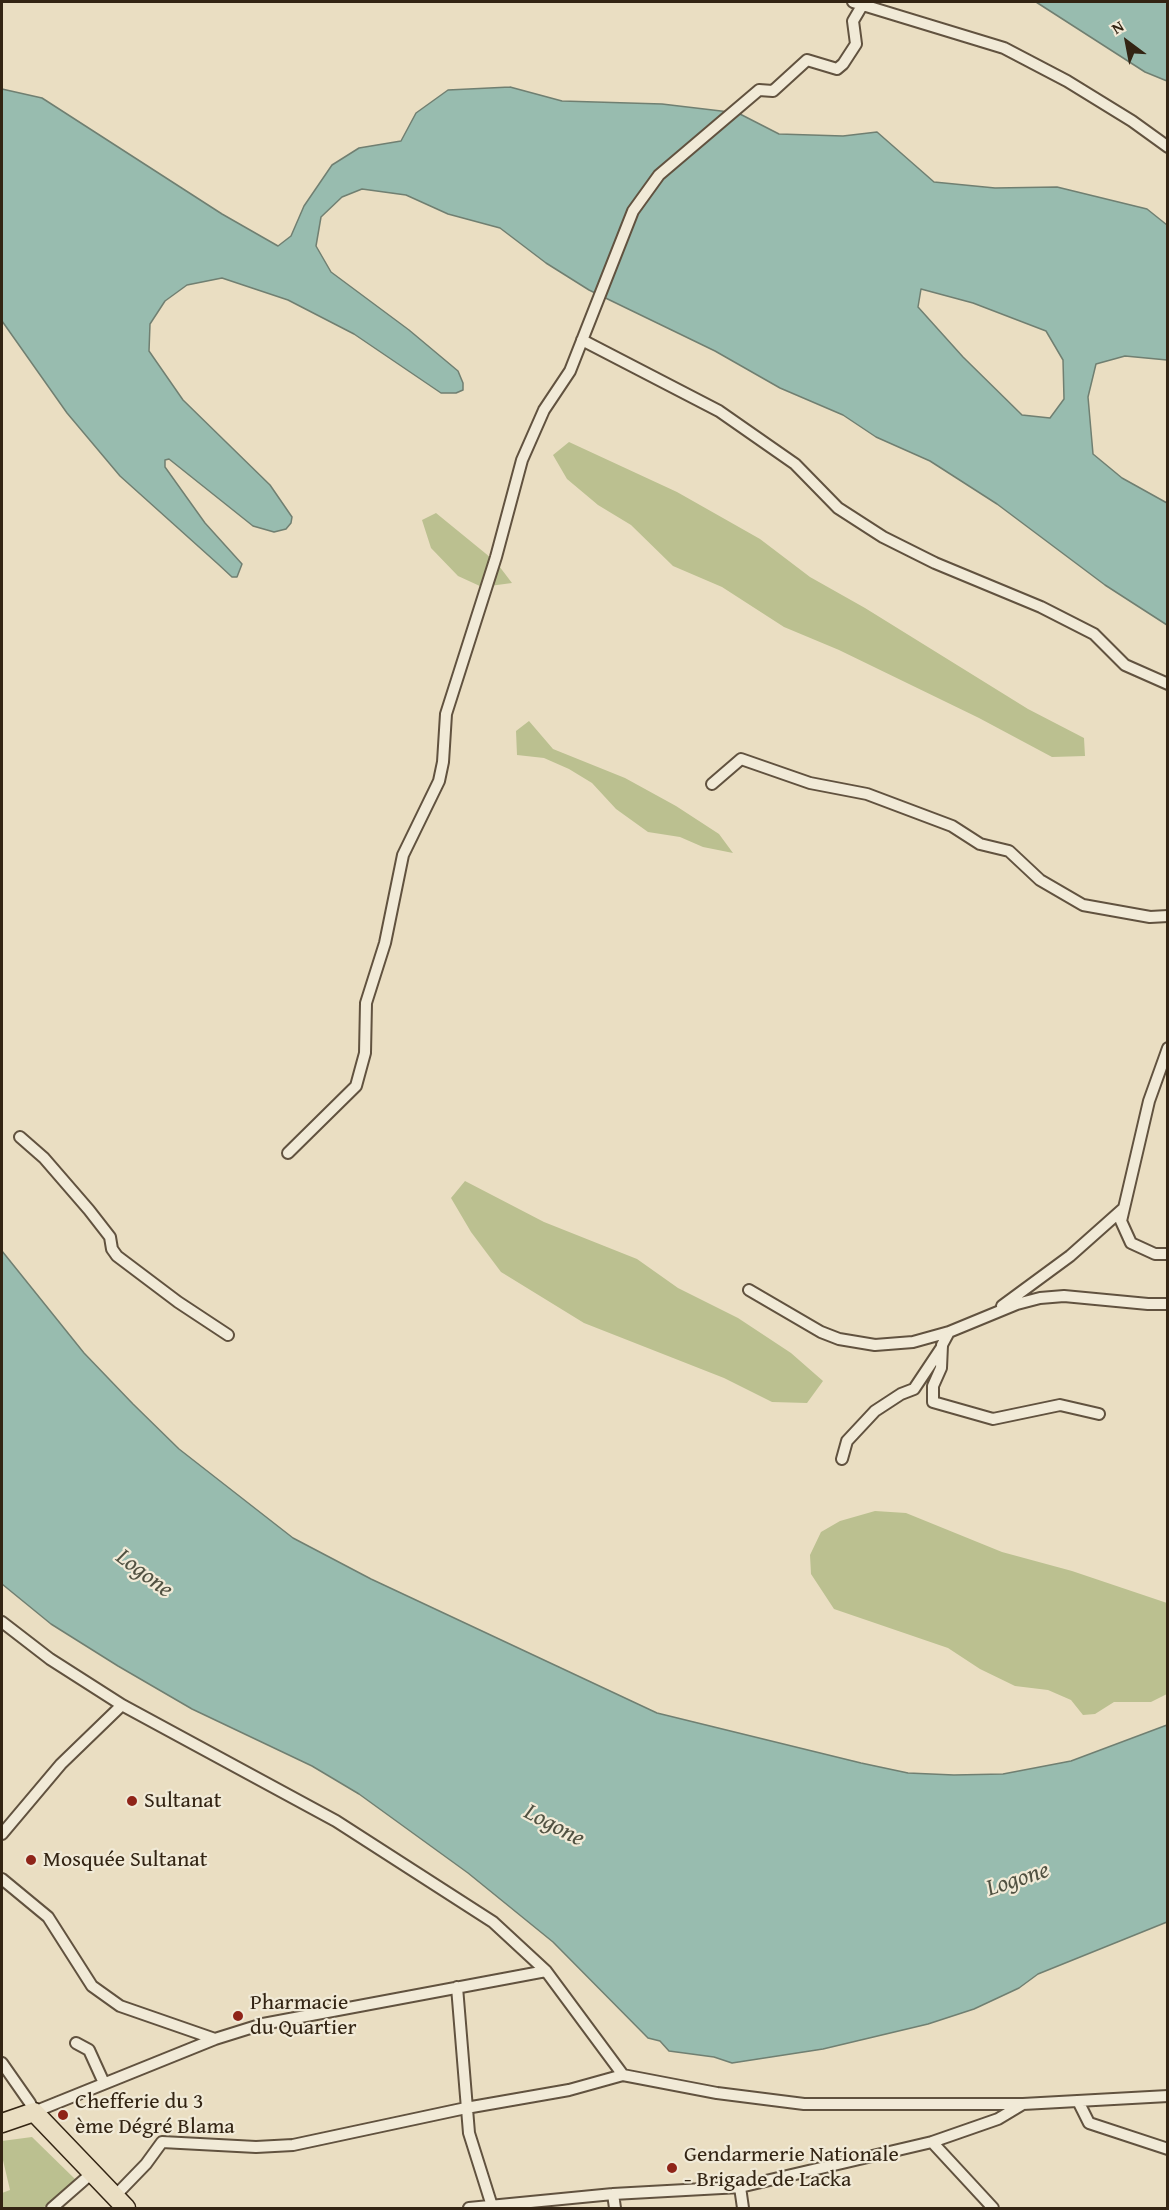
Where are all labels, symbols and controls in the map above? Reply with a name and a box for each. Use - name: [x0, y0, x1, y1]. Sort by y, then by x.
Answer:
- north arrow: [1097, 12, 1157, 72]
- text: N: [1107, 14, 1128, 40]
- water label: Logone: [110, 1543, 178, 1605]
- place label: Sultanat: [144, 1788, 222, 1814]
- marker: Sultanat: [125, 1794, 139, 1808]
- water label: Logone: [519, 1798, 589, 1854]
- place label: Mosquée Sultanat: [43, 1847, 207, 1873]
- marker: Mosquée Sultanat: [24, 1853, 38, 1867]
- water label: Logone: [983, 1856, 1053, 1904]
- place label: Pharmacie du Quartier: [250, 1990, 357, 2042]
- marker: Pharmacie du Quartier: [231, 2009, 245, 2023]
- place label: Chefferie du 3 ème Dégré Blama: [75, 2089, 235, 2140]
- marker: Chefferie du 3 ème Dégré Blama: [56, 2108, 70, 2122]
- place label: Gendarmerie Nationale - Brigade de Lacka: [684, 2142, 899, 2194]
- marker: Gendarmerie Nationale - Brigade de Lacka: [665, 2161, 679, 2175]

